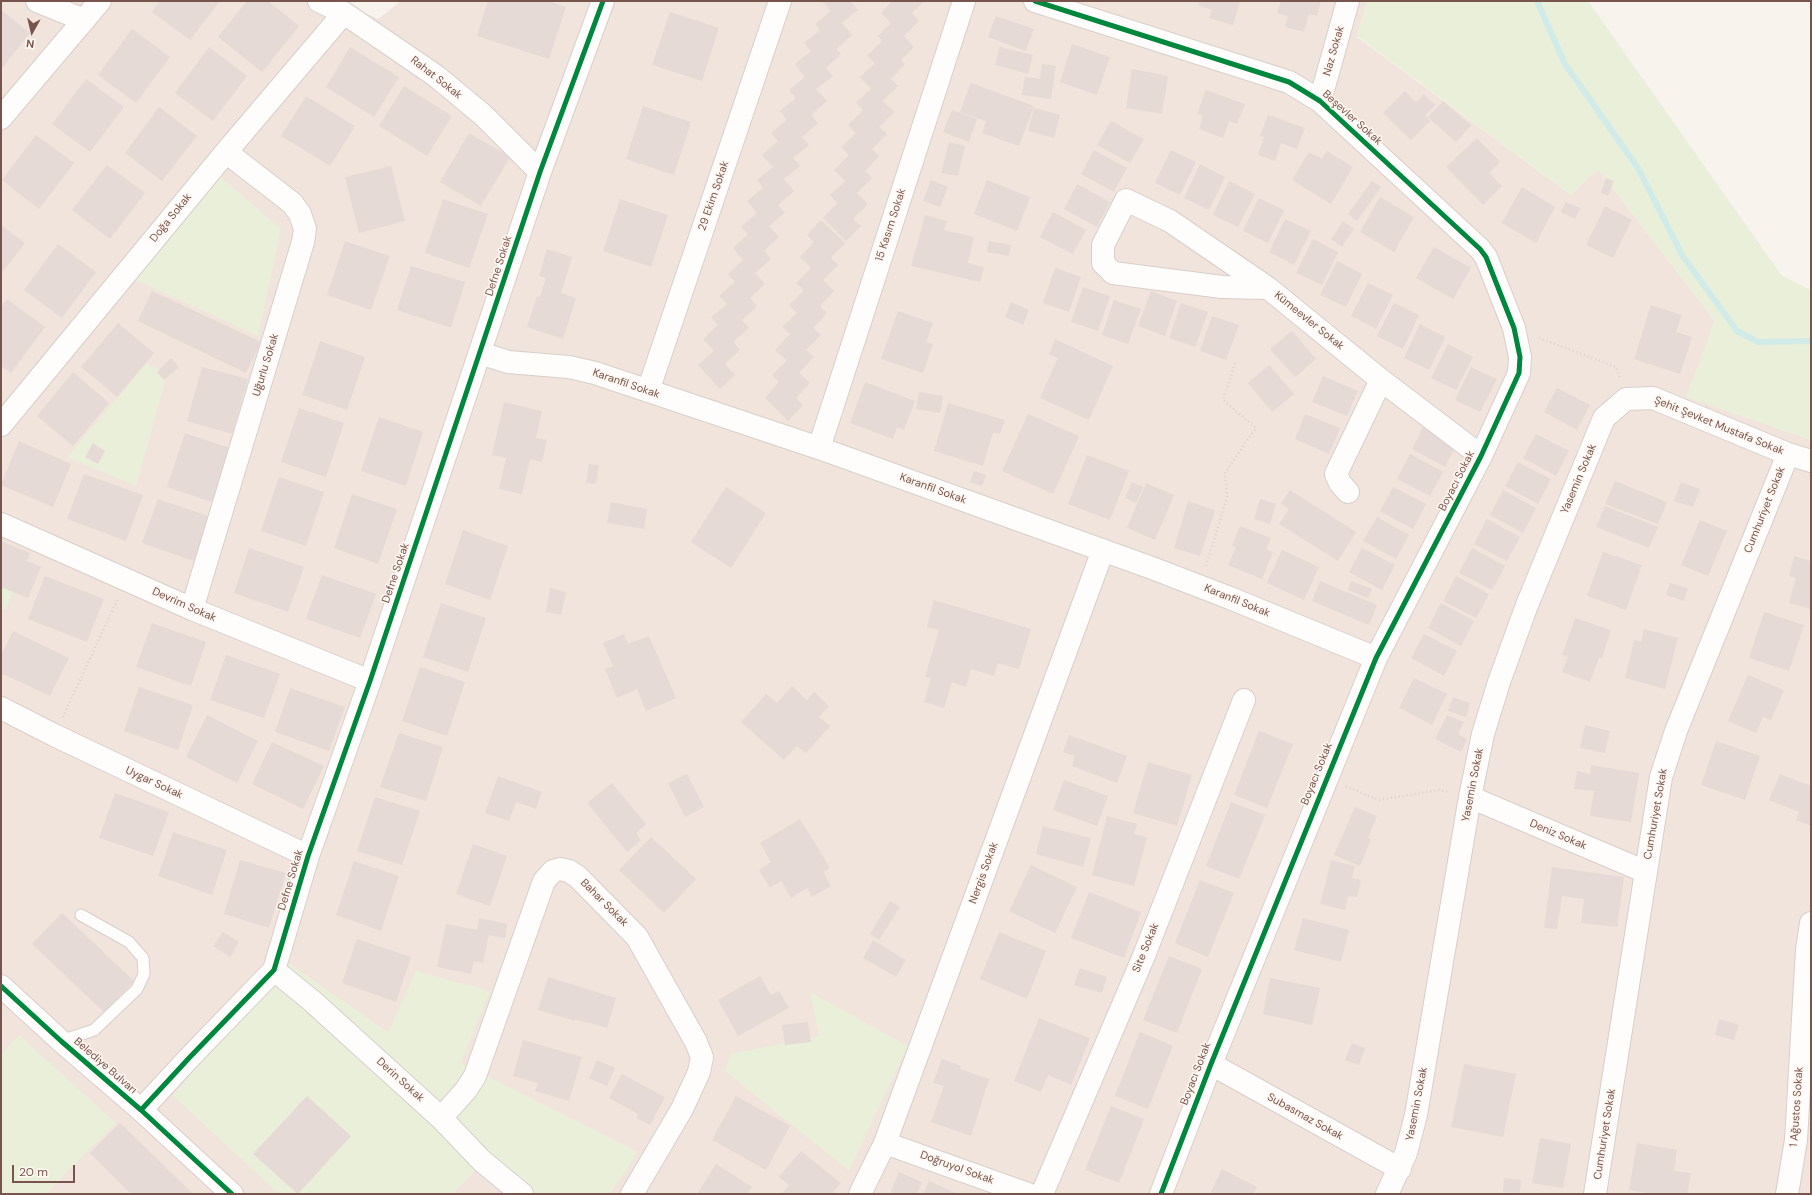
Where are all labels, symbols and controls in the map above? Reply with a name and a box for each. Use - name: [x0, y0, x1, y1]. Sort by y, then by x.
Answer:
- north arrow: [12, 12, 52, 52]
- street label: Naz Sokak: [1321, 24, 1347, 78]
- text: N: [25, 36, 35, 51]
- street label: Rahat Sokak: [408, 54, 464, 102]
- street label: Beşevler Sokak: [1319, 88, 1385, 148]
- street label: 29 Ekim Sokak: [696, 159, 732, 233]
- street label: 15 Kasım Sokak: [873, 187, 909, 263]
- street label: Doğa Sokak: [147, 191, 195, 245]
- street label: Defne Sokak: [483, 234, 515, 298]
- street label: Kümeevler Sokak: [1271, 289, 1347, 353]
- street label: Uğurlu Sokak: [250, 332, 282, 398]
- street label: Karanfil Sokak: [591, 366, 661, 402]
- street label: Şehit Şevket Mustafa Sokak: [1652, 394, 1786, 458]
- street label: Yasemin Sokak: [1558, 442, 1600, 516]
- street label: Boyacı Sokak: [1436, 449, 1478, 513]
- street label: Cumhuriyet Sokak: [1742, 465, 1788, 555]
- street label: Karanfil Sokak: [898, 471, 968, 507]
- street label: Defne Sokak: [380, 541, 412, 605]
- street label: Karanfil Sokak: [1202, 582, 1272, 620]
- street label: Devrim Sokak: [150, 585, 218, 625]
- street label: Boyacı Sokak: [1299, 741, 1335, 807]
- street label: Yasemin Sokak: [1459, 747, 1487, 823]
- street label: Uygar Sokak: [123, 764, 185, 802]
- street label: Cumhuriyet Sokak: [1641, 767, 1671, 861]
- street label: Deniz Sokak: [1527, 817, 1589, 853]
- street label: Nergis Sokak: [967, 840, 1001, 906]
- street label: Defne Sokak: [275, 848, 307, 912]
- street label: Bahar Sokak: [577, 876, 631, 930]
- street label: Site Sokak: [1130, 921, 1162, 975]
- street label: Belediye Bulvarı: [71, 1035, 139, 1097]
- street label: Boyacı Sokak: [1178, 1041, 1214, 1107]
- street label: Derin Sokak: [373, 1055, 427, 1105]
- street label: Yasemin Sokak: [1403, 1066, 1431, 1142]
- street label: 1 Ağustos Sokak: [1788, 1066, 1806, 1148]
- street label: Cumhuriyet Sokak: [1591, 1087, 1619, 1181]
- street label: Subasmaz Sokak: [1265, 1091, 1345, 1143]
- street label: Doğruyol Sokak: [918, 1148, 996, 1188]
- scale bar: [14, 1157, 77, 1183]
- text: 20 m: [19, 1164, 48, 1180]

